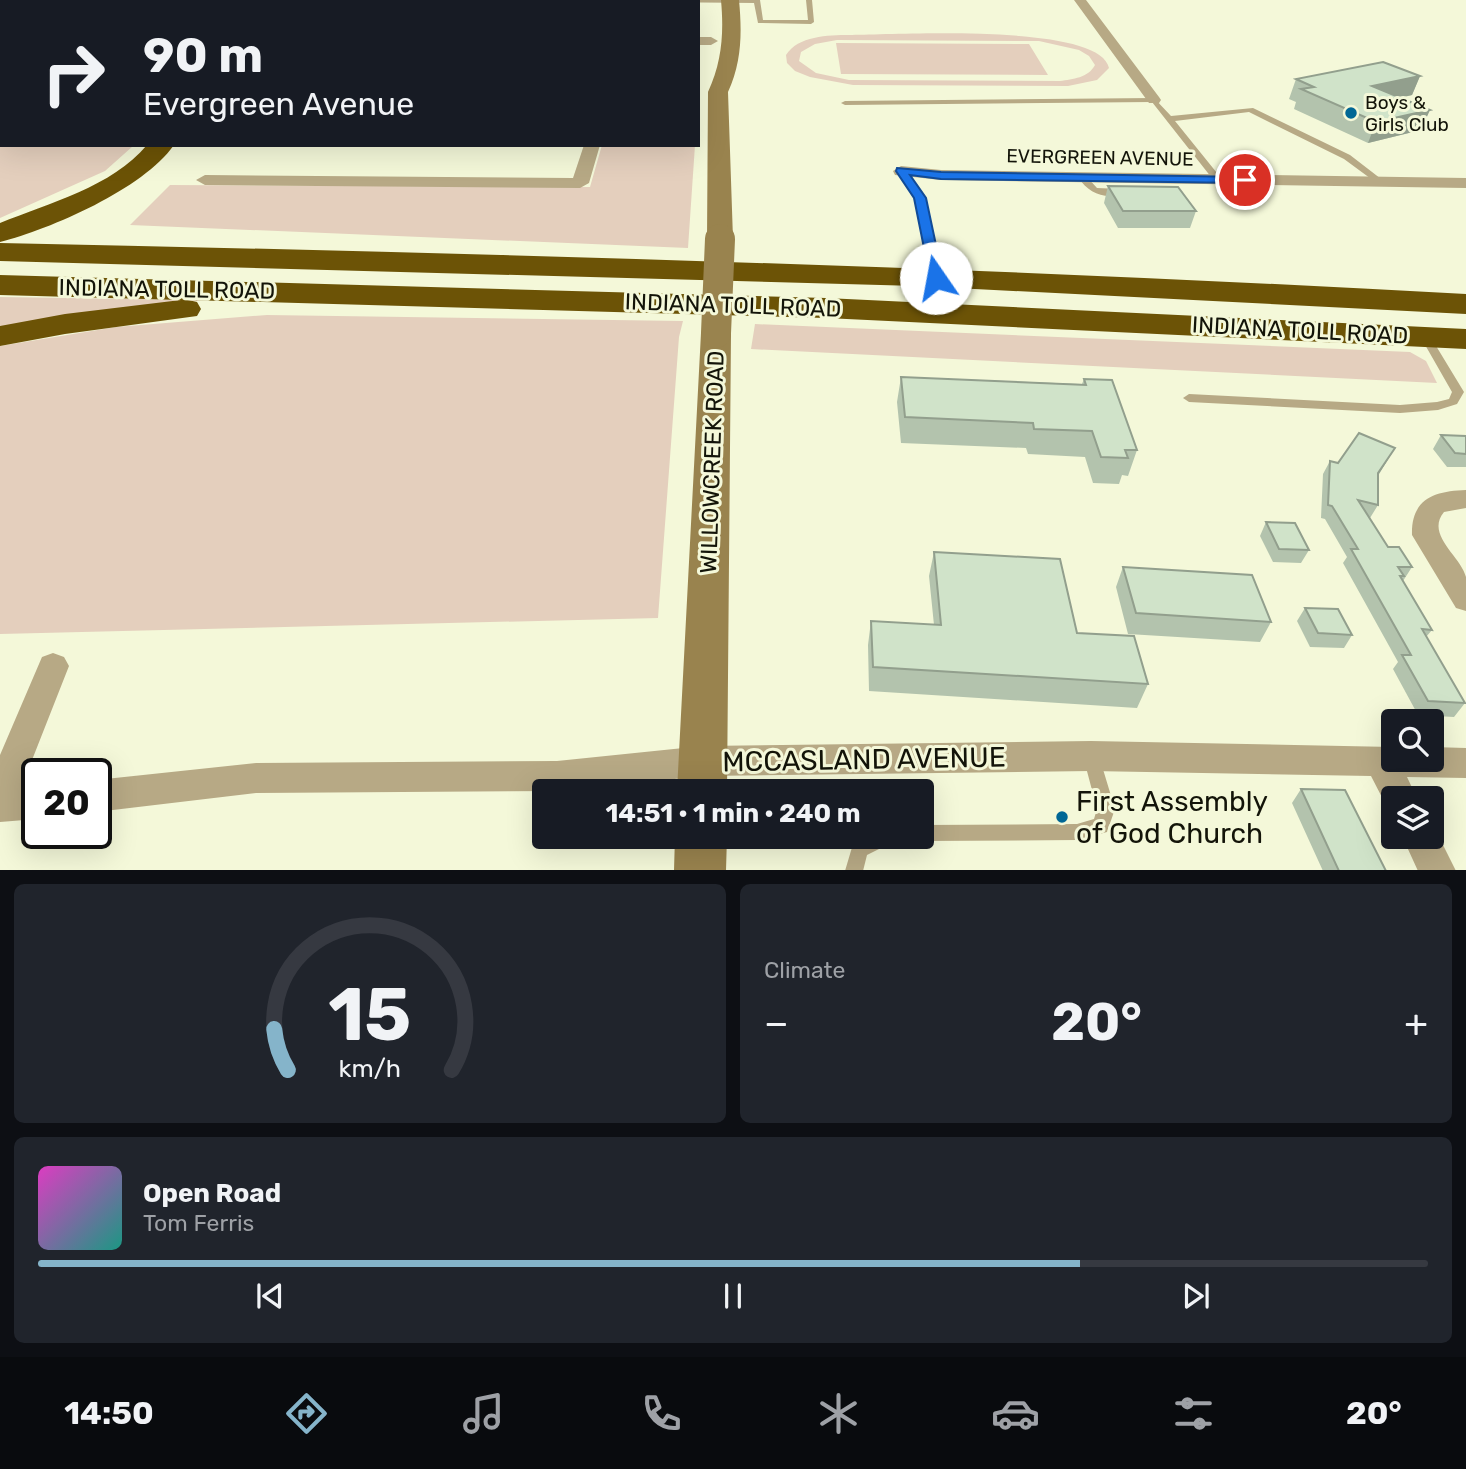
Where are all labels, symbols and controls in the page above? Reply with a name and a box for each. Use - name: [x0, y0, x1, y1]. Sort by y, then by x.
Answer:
- text: 90 m: [143, 26, 263, 84]
- icon: right: [28, 28, 119, 119]
- text: Evergreen Avenue: [143, 85, 414, 123]
- place label: Boys & Girls Club: [1365, 91, 1449, 136]
- marker: Boys & Girls Club: [1343, 105, 1359, 121]
- street label: EVERGREEN AVENUE: [1006, 144, 1194, 171]
- pin: [1215, 150, 1275, 210]
- icon: arrive: [1226, 161, 1264, 199]
- position arrow: [899, 241, 973, 315]
- street label: INDIANA TOLL ROAD: [58, 273, 276, 305]
- street label: INDIANA TOLL ROAD: [624, 287, 842, 323]
- street label: INDIANA TOLL ROAD: [1191, 310, 1409, 350]
- street label: WILLOWCREEK ROAD: [694, 350, 730, 574]
- map controls: [1381, 709, 1444, 849]
- button: search: [1381, 709, 1444, 772]
- street label: MCCASLAND AVENUE: [722, 741, 1006, 778]
- speed limit sign: 20: [21, 758, 112, 849]
- place label: First Assembly of God Church: [1076, 785, 1268, 850]
- button: layers: [1381, 786, 1444, 849]
- text: 14:51 · 1 min · 240 m: [605, 798, 861, 829]
- marker: First Assembly of God Church: [1054, 809, 1070, 825]
- text: Climate: [764, 956, 845, 984]
- text: 15: [328, 972, 412, 1058]
- text: 20°: [1051, 991, 1142, 1053]
- text: −: [764, 1000, 789, 1046]
- text: +: [1404, 1000, 1428, 1046]
- text: km/h: [339, 1053, 401, 1082]
- text: Open Road: [143, 1178, 281, 1209]
- text: Tom Ferris: [143, 1209, 254, 1237]
- icon: previous: [251, 1277, 289, 1315]
- icon: pause: [714, 1277, 752, 1315]
- icon: next: [1177, 1277, 1215, 1315]
- icon: directions: [282, 1389, 331, 1438]
- icon: music: [459, 1389, 508, 1438]
- icon: phone: [637, 1389, 686, 1438]
- icon: climate: [814, 1389, 863, 1438]
- icon: car: [991, 1389, 1040, 1438]
- icon: filters: [1169, 1389, 1218, 1438]
- text: 14:50: [64, 1394, 154, 1432]
- text: 20°: [1346, 1394, 1402, 1432]

